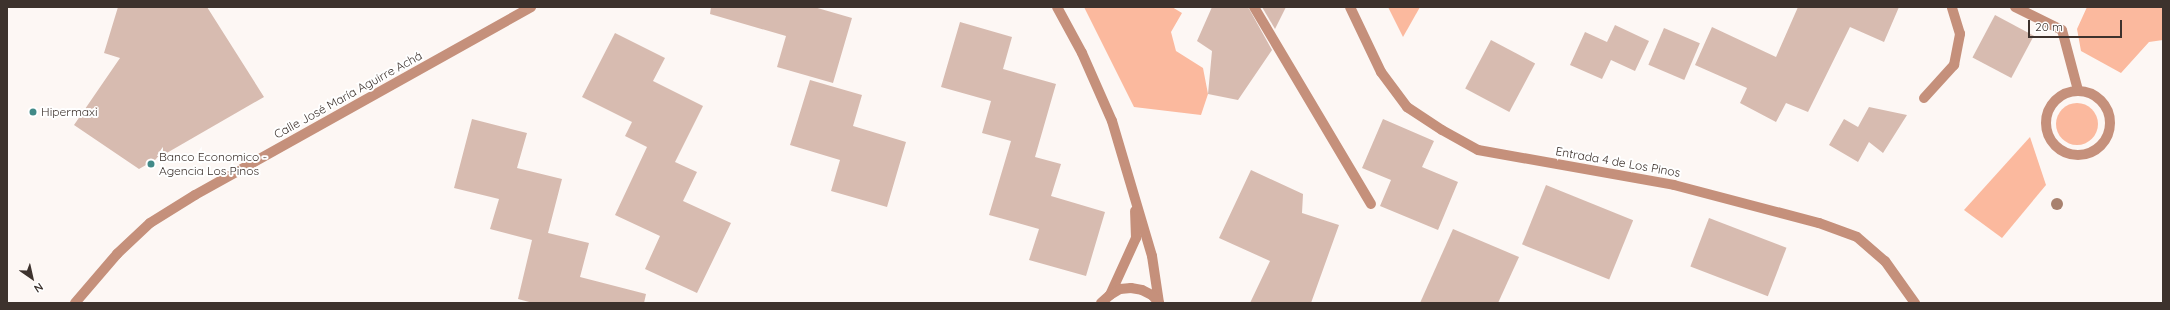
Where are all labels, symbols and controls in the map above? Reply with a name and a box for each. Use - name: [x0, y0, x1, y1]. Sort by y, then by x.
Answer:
- scale bar: [2030, 12, 2124, 38]
- text: 20 m: [2035, 19, 2063, 34]
- street label: Calle José María Aguirre Achá: [272, 48, 424, 142]
- place label: Hipermaxi: [41, 105, 97, 119]
- marker: Hipermaxi: [28, 107, 38, 117]
- street label: Entrada 4 de Los Pinos: [1555, 144, 1681, 180]
- place label: Banco Economico - Agencia Los Pinos: [159, 150, 267, 178]
- marker: Banco Economico - Agencia Los Pinos: [146, 159, 156, 169]
- north arrow: [12, 258, 52, 298]
- text: N: [31, 280, 46, 296]

